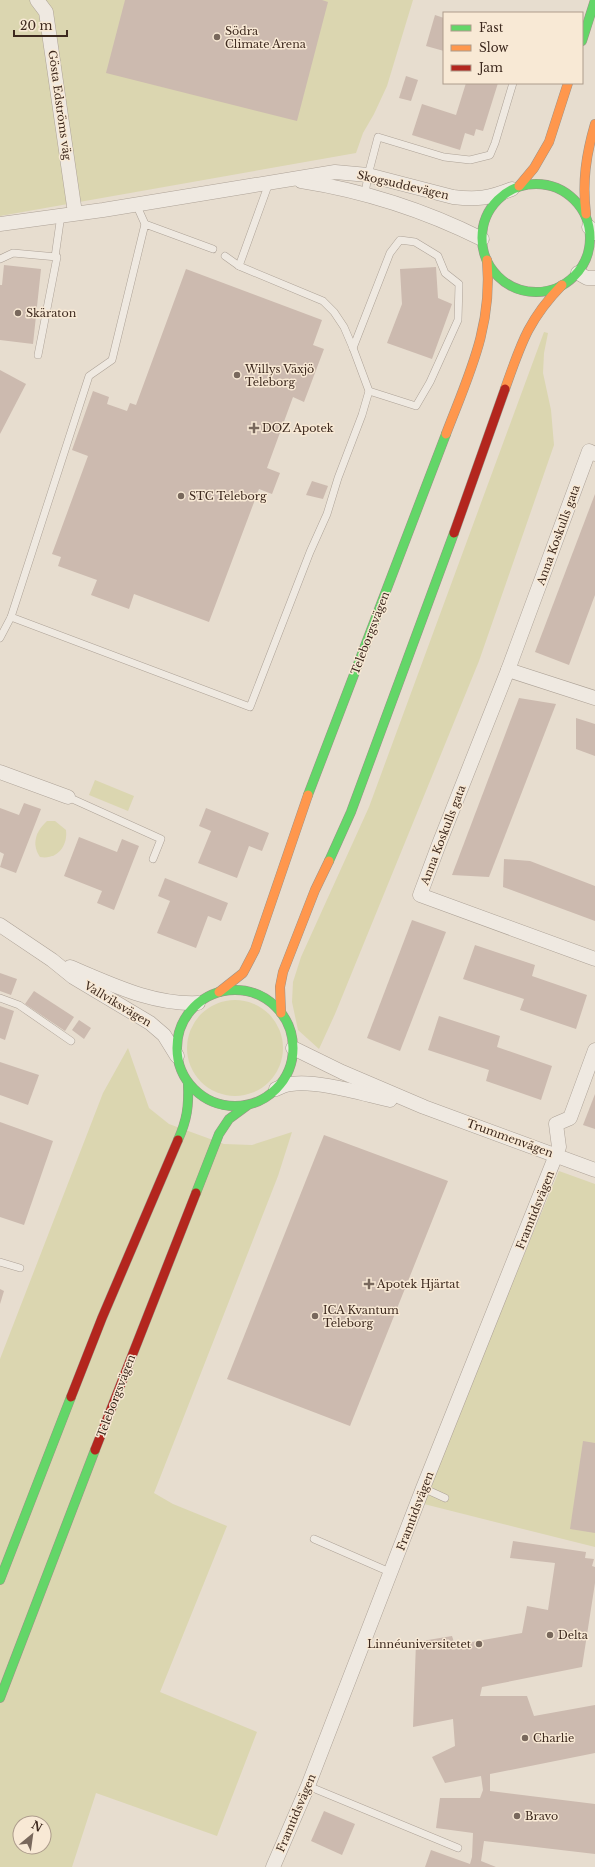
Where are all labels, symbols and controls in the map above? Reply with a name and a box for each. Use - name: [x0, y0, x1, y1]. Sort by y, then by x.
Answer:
- scale bar: [14, 12, 67, 38]
- legend: [443, 12, 583, 84]
- text: 20 m: [20, 18, 52, 33]
- text: Fast: [479, 20, 504, 35]
- place label: Södra Climate Arena: [225, 24, 307, 51]
- marker: Södra Climate Arena: [212, 32, 222, 42]
- text: Slow: [479, 40, 509, 55]
- street label: Gösta Edströms väg: [45, 49, 75, 161]
- text: Jam: [477, 60, 503, 75]
- street label: Skogsuddevägen: [356, 168, 451, 202]
- place label: Skäraton: [26, 306, 77, 320]
- marker: Skäraton: [13, 308, 23, 318]
- place label: Willys Växjö Teleborg: [244, 362, 314, 389]
- marker: Willys Växjö Teleborg: [232, 370, 242, 380]
- place label: DOZ Apotek: [262, 421, 334, 435]
- marker: DOZ Apotek: [249, 423, 259, 433]
- street label: Anna Koskulls gata: [533, 482, 583, 588]
- place label: STC Teleborg: [189, 489, 267, 503]
- marker: STC Teleborg: [176, 491, 186, 501]
- street label: Teleborgsvägen: [348, 589, 392, 677]
- street label: Anna Koskulls gata: [417, 782, 469, 888]
- street label: Vallviksvägen: [81, 978, 155, 1030]
- street label: Trummenvägen: [465, 1116, 556, 1160]
- street label: Framtidsvägen: [513, 1168, 557, 1251]
- place label: Apotek Hjärtat: [376, 1277, 460, 1291]
- marker: Apotek Hjärtat: [364, 1279, 374, 1289]
- place label: ICA Kvantum Teleborg: [323, 1303, 399, 1330]
- marker: ICA Kvantum Teleborg: [310, 1311, 320, 1321]
- street label: Teleborgsvägen: [94, 1352, 138, 1440]
- street label: Framtidsvägen: [393, 1469, 437, 1553]
- place label: Delta: [558, 1628, 589, 1642]
- marker: Delta: [545, 1630, 555, 1640]
- place label: Linnéuniversitetet: [367, 1637, 472, 1651]
- marker: Linnéuniversitetet: [474, 1639, 484, 1649]
- place label: Charlie: [533, 1731, 574, 1745]
- marker: Charlie: [520, 1733, 530, 1743]
- street label: Framtidsvägen: [273, 1771, 319, 1854]
- place label: Bravo: [525, 1809, 558, 1823]
- marker: Bravo: [512, 1811, 522, 1821]
- north arrow: [12, 1815, 52, 1855]
- text: N: [29, 1818, 45, 1835]

